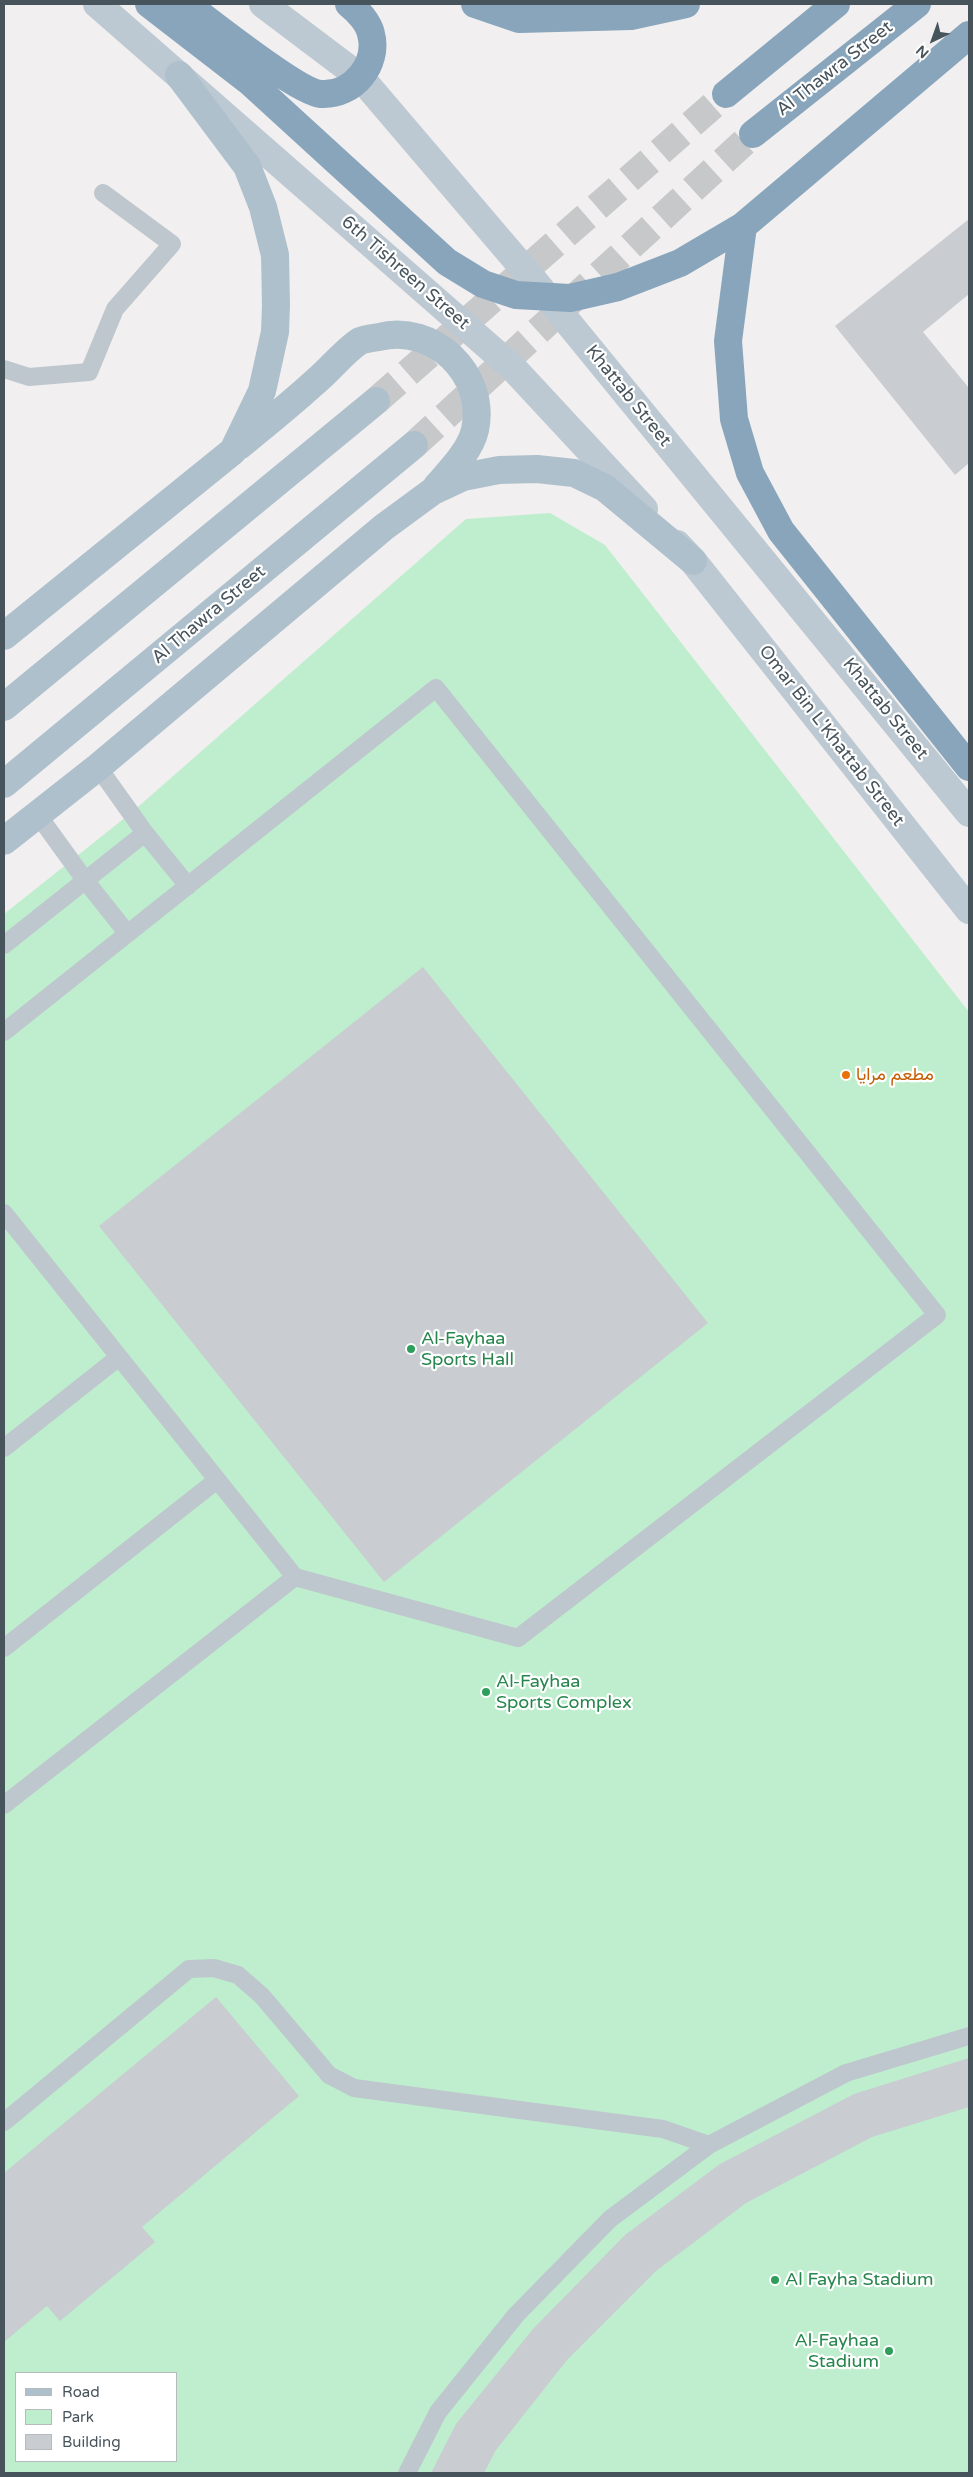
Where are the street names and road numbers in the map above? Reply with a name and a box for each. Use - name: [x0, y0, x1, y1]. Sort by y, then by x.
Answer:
- street label: Al Thawra Street: [773, 17, 897, 121]
- street label: 6th Tishreen Street: [336, 211, 474, 335]
- street label: Khattab Street: [581, 341, 675, 451]
- street label: Al Thawra Street: [148, 561, 270, 669]
- street label: Omar Bin L'Khattab Street: [754, 641, 908, 831]
- street label: Khattab Street: [838, 654, 932, 764]

